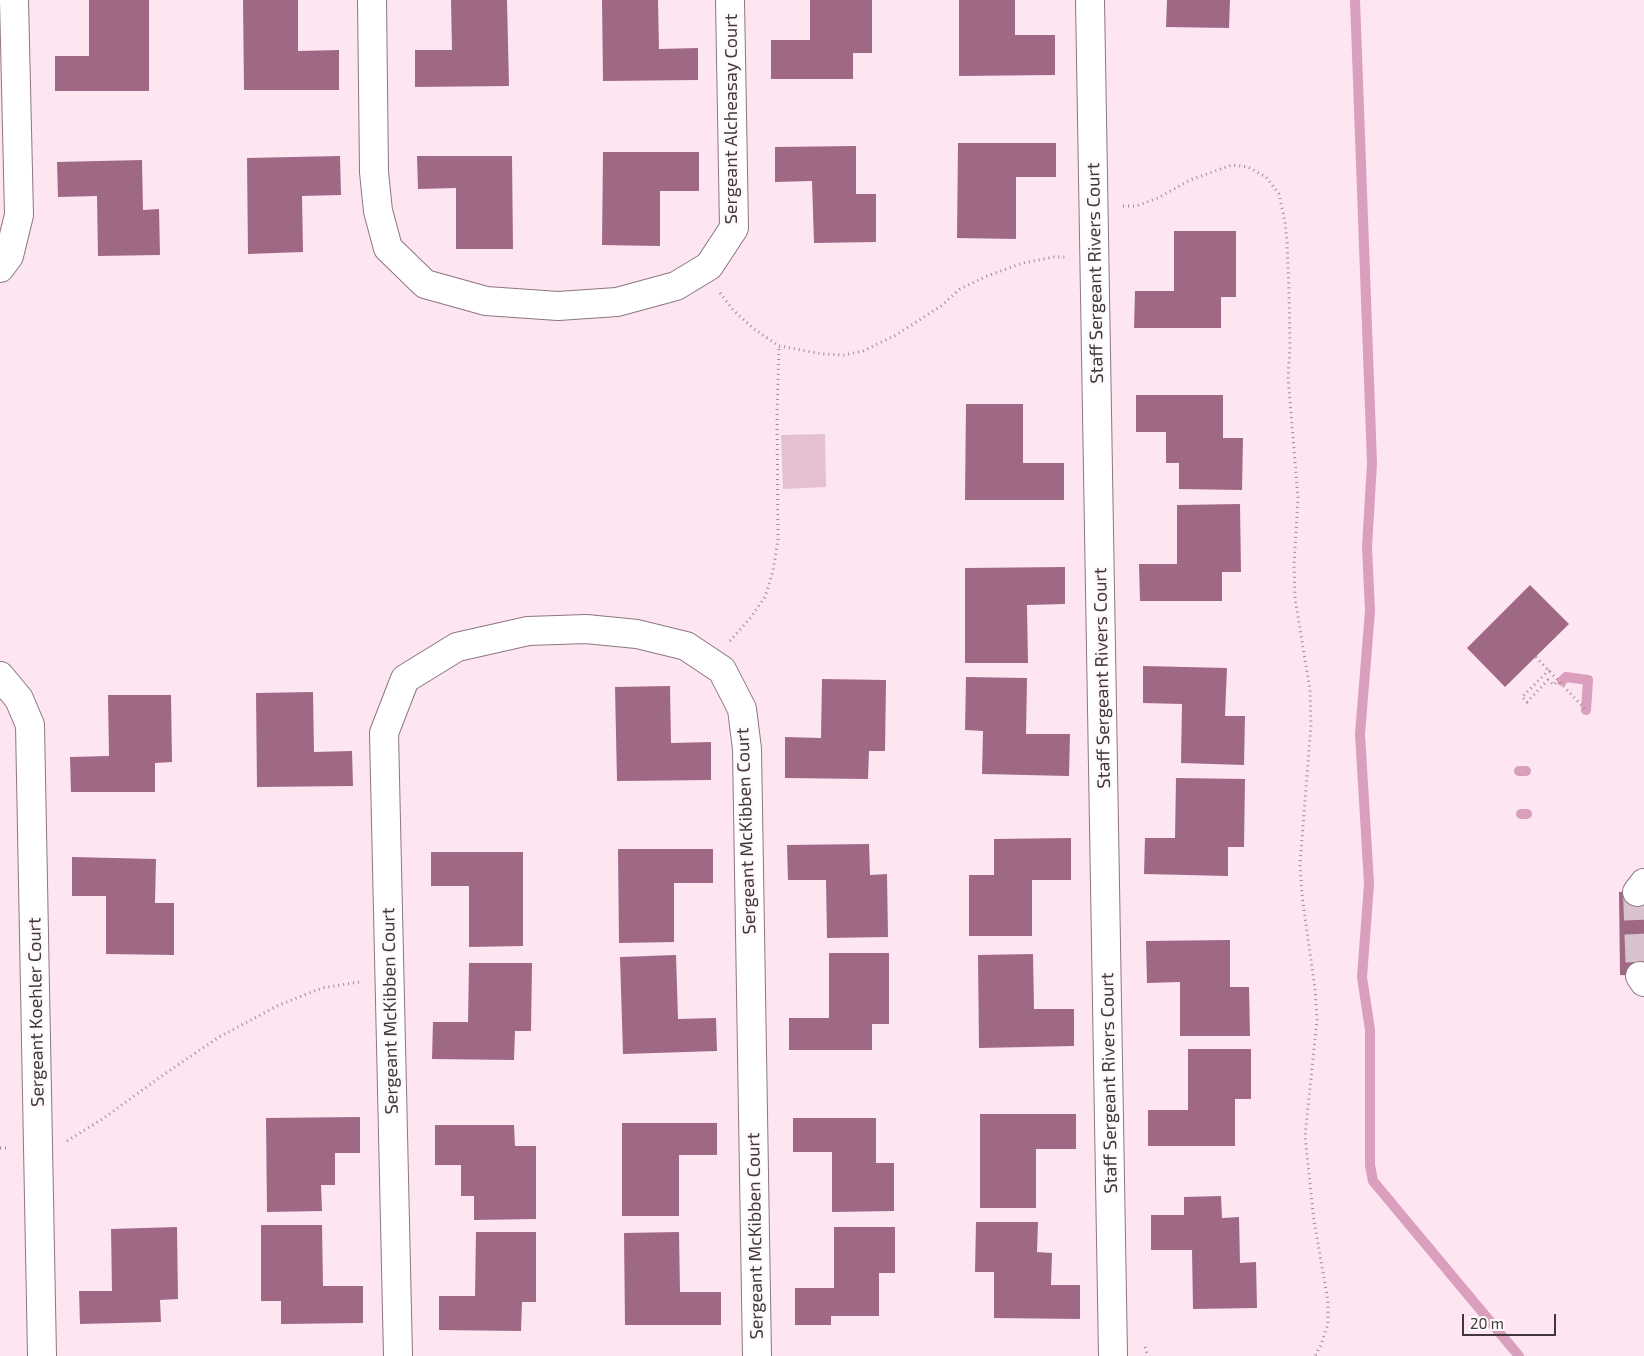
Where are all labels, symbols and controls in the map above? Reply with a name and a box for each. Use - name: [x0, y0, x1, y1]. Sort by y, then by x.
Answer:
- street label: Sergeant Alcheasay Court: [720, 14, 742, 224]
- street label: Staff Sergeant Rivers Court: [1082, 162, 1108, 384]
- street label: Staff Sergeant Rivers Court: [1089, 567, 1115, 789]
- street label: Sergeant McKibben Court: [732, 727, 760, 935]
- street label: Sergeant McKibben Court: [377, 907, 403, 1115]
- street label: Sergeant Koehler Court: [24, 917, 48, 1107]
- street label: Staff Sergeant Rivers Court: [1096, 972, 1122, 1194]
- street label: Sergeant McKibben Court: [742, 1132, 768, 1340]
- scale bar: [1464, 1304, 1558, 1336]
- text: 20 m: [1470, 1314, 1504, 1332]

